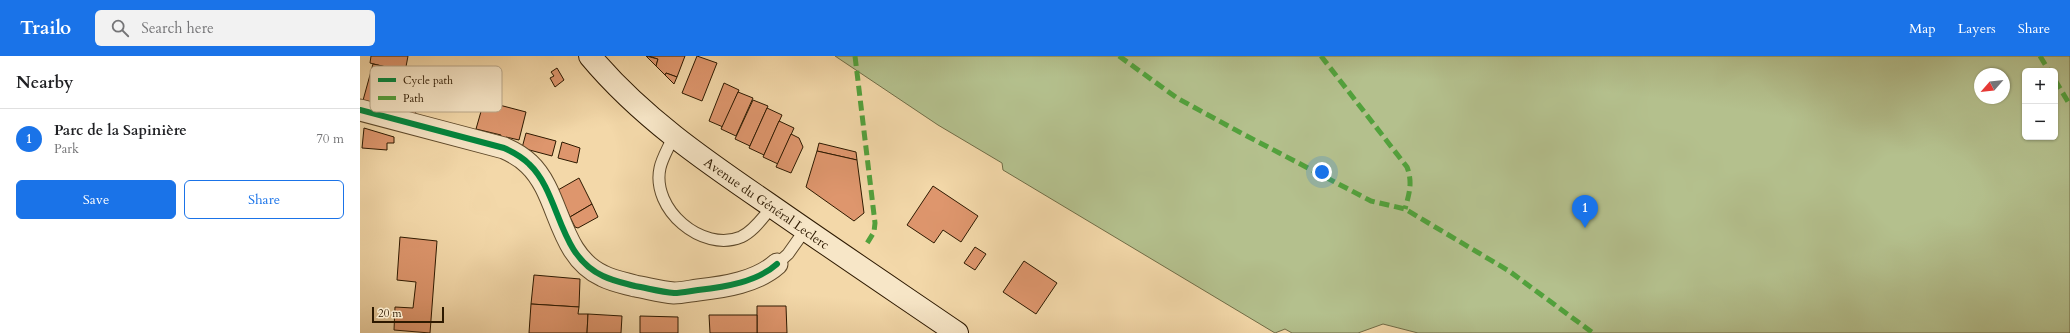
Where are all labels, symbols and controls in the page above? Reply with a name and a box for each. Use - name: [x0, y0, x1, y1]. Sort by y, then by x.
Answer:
- search box: [95, 10, 375, 46]
- text: Trailo: [20, 15, 71, 41]
- icon: search: [109, 17, 131, 39]
- text: Search here: [141, 18, 214, 38]
- text: Map: [1909, 19, 1936, 38]
- text: Layers: [1958, 19, 1996, 38]
- text: Share: [2018, 19, 2050, 38]
- legend: [370, 66, 502, 112]
- north arrow: [1974, 68, 2010, 104]
- map controls: [2022, 68, 2058, 140]
- button: +: [2022, 68, 2058, 104]
- text: Nearby: [16, 71, 73, 94]
- text: Cycle path: [403, 73, 453, 88]
- text: Path: [403, 91, 424, 106]
- button: −: [2022, 104, 2058, 140]
- text: Parc de la Sapinière: [54, 120, 187, 140]
- text: 1: [26, 130, 32, 148]
- text: 70 m: [316, 130, 344, 148]
- text: Park: [54, 140, 79, 158]
- street label: Avenue du Général Leclerc: [700, 154, 833, 254]
- your location: [1312, 162, 1332, 182]
- button: Save: [16, 180, 176, 219]
- button: Share: [184, 180, 344, 219]
- pin: 1: [1572, 195, 1598, 228]
- scale bar: [372, 305, 444, 324]
- text: 20 m: [378, 306, 402, 321]

